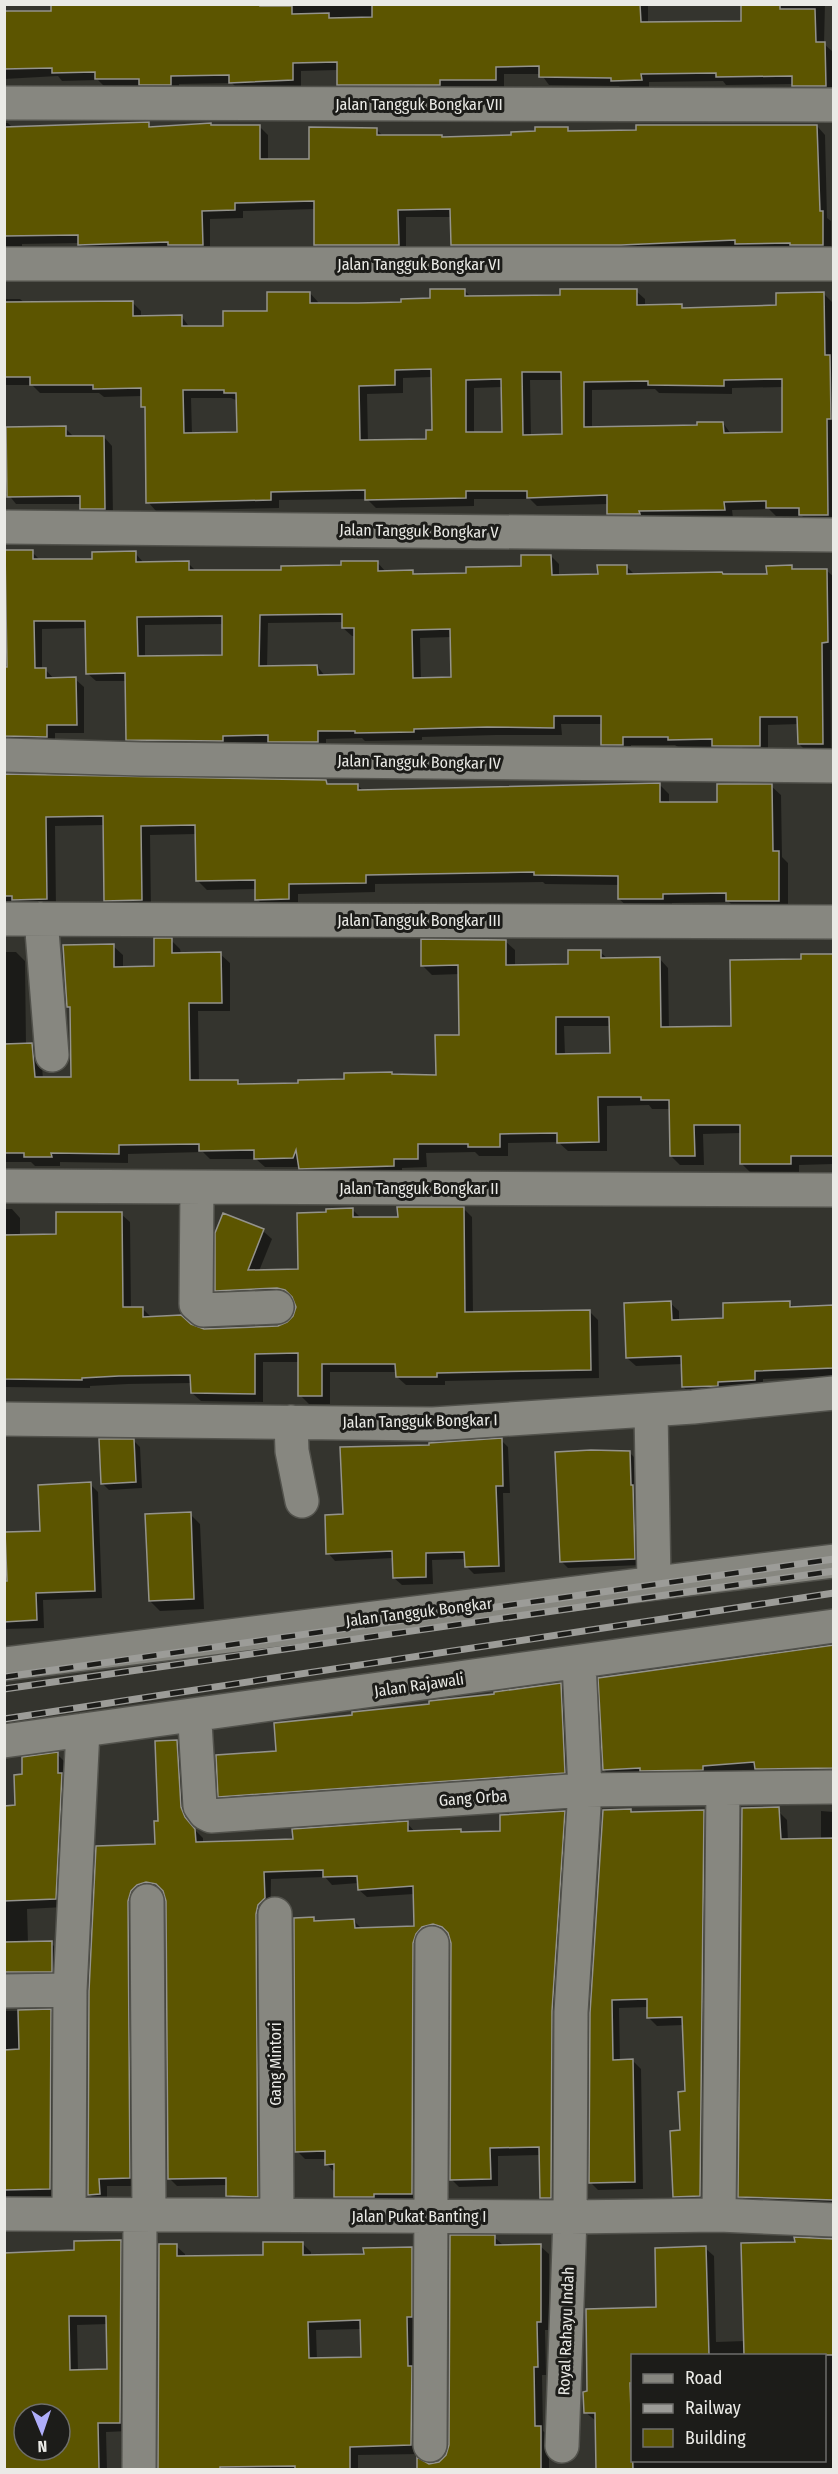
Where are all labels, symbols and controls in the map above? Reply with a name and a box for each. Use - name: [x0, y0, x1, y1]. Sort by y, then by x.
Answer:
- street label: Jalan Tangguk Bongkar VII: [335, 95, 503, 114]
- street label: Jalan Tangguk Bongkar VI: [337, 255, 501, 274]
- street label: Jalan Tangguk Bongkar V: [339, 520, 500, 542]
- street label: Jalan Tangguk Bongkar IV: [337, 751, 502, 773]
- street label: Jalan Tangguk Bongkar III: [337, 911, 501, 930]
- street label: Jalan Tangguk Bongkar II: [339, 1179, 499, 1198]
- street label: Jalan Tangguk Bongkar I: [342, 1410, 498, 1432]
- street label: Jalan Tangguk Bongkar: [345, 1594, 494, 1630]
- street label: Jalan Rajawali: [373, 1669, 465, 1701]
- street label: Gang Orba: [438, 1786, 508, 1810]
- street label: Gang Mintori: [266, 2022, 285, 2106]
- street label: Jalan Pukat Banting I: [352, 2207, 486, 2226]
- street label: Royal Rahayu Indah: [554, 2266, 578, 2396]
- legend: [631, 2354, 826, 2462]
- text: Road: [685, 2367, 722, 2389]
- text: Railway: [685, 2397, 741, 2419]
- north arrow: [12, 2402, 72, 2462]
- text: Building: [685, 2427, 746, 2449]
- text: N: [37, 2437, 48, 2456]

